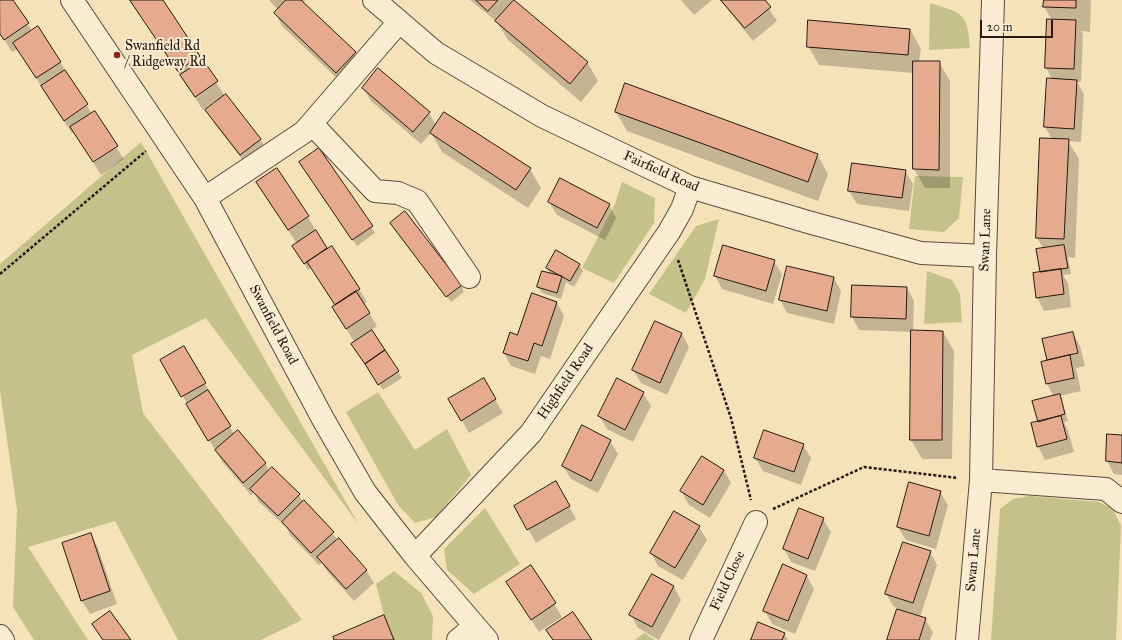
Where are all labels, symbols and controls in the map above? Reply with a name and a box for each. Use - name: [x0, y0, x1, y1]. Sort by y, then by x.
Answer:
- scale bar: [982, 12, 1055, 38]
- text: 20 m: [987, 20, 1013, 34]
- place label: Swanfield Rd / Ridgeway Rd: [125, 39, 206, 72]
- marker: Swanfield Rd / Ridgeway Rd: [112, 50, 122, 60]
- street label: Fairfield Road: [620, 148, 702, 196]
- street label: Swan Lane: [977, 208, 995, 272]
- street label: Swanfield Road: [245, 282, 301, 368]
- street label: Highfield Road: [534, 341, 598, 423]
- street label: Swan Lane: [963, 528, 985, 592]
- street label: Field Close: [707, 548, 749, 614]

